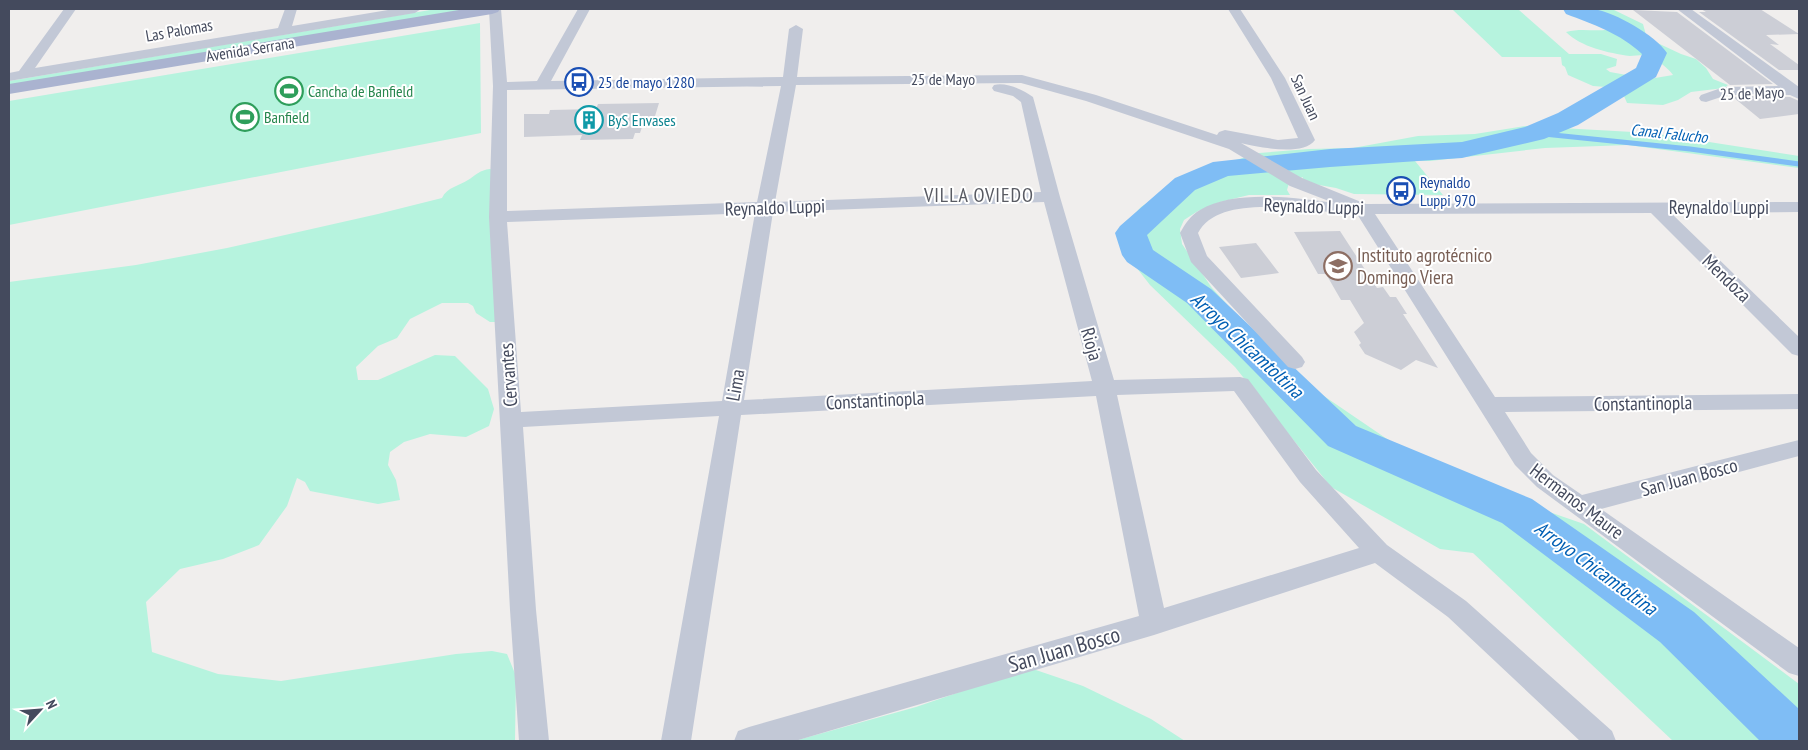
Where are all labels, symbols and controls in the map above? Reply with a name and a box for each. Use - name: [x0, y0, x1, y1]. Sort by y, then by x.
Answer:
- street label: Las Palomas: [144, 14, 214, 46]
- street label: Avenida Serrana: [204, 32, 296, 66]
- bus stop icon: 25 de mayo 1280: [564, 67, 594, 97]
- street label: 25 de Mayo: [911, 69, 975, 89]
- street label: San Juan: [1287, 71, 1325, 123]
- place label: 25 de mayo 1280: [598, 72, 695, 92]
- sports icon: Cancha de Banfield: [274, 76, 304, 106]
- place label: Cancha de Banfield: [308, 81, 413, 101]
- street label: 25 de Mayo: [1720, 82, 1785, 104]
- sports icon: Banfield: [230, 102, 260, 132]
- building icon: ByS Envases: [574, 105, 604, 135]
- place label: Banfield: [264, 107, 309, 127]
- place label: ByS Envases: [608, 110, 676, 130]
- water label: Canal Falucho: [1629, 119, 1710, 147]
- place label: Reynaldo Luppi 970: [1420, 172, 1476, 210]
- bus stop icon: Reynaldo Luppi 970: [1386, 176, 1416, 206]
- district label: VILLA OVIEDO: [923, 182, 1034, 208]
- street label: Reynaldo Luppi: [1263, 192, 1365, 220]
- street label: Reynaldo Luppi: [724, 193, 826, 221]
- street label: Reynaldo Luppi: [1669, 195, 1769, 219]
- place label: Instituto agrotécnico Domingo Viera: [1357, 243, 1492, 289]
- street label: Mendoza: [1697, 249, 1757, 307]
- school or university icon: Instituto agrotécnico Domingo Viera: [1323, 251, 1353, 281]
- water label: Arroyo Chicamtoltina: [1185, 286, 1310, 405]
- street label: Rioja: [1076, 325, 1108, 363]
- street label: Cervantes: [494, 342, 522, 408]
- street label: Lima: [720, 367, 750, 403]
- street label: Constantinopla: [825, 385, 925, 415]
- street label: Constantinopla: [1594, 390, 1692, 416]
- street label: San Juan Bosco: [1638, 453, 1740, 501]
- street label: Hermanos Maure: [1525, 458, 1629, 544]
- water label: Arroyo Chicamtoltina: [1530, 515, 1663, 622]
- street label: San Juan Bosco: [1005, 620, 1123, 678]
- north arrow: [15, 685, 65, 735]
- text: N: [42, 697, 61, 712]

